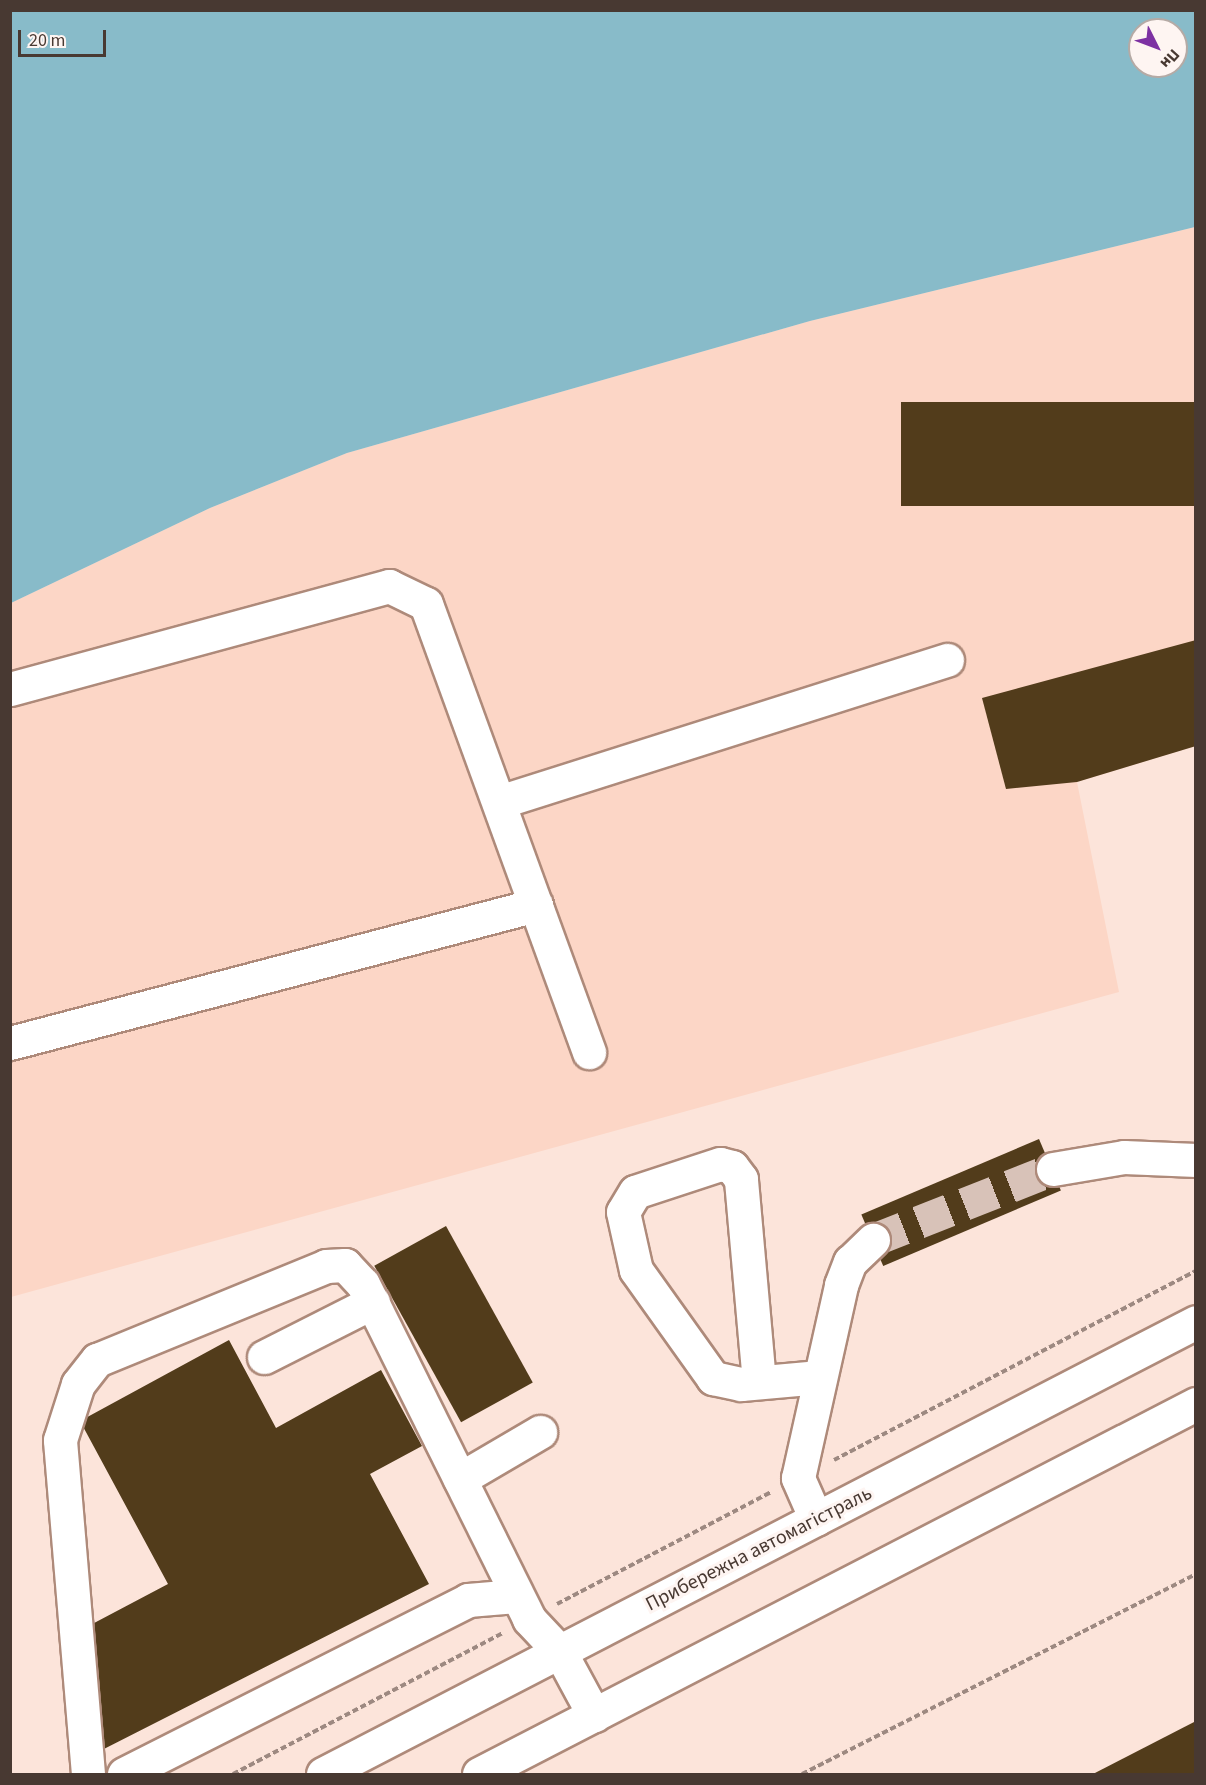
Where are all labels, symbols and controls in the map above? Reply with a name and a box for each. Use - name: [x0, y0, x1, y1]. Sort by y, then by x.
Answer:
- scale bar: [21, 18, 110, 56]
- north arrow: [1128, 18, 1188, 78]
- text: 20 m: [29, 28, 65, 53]
- text: Пн: [1155, 44, 1185, 73]
- street label: Прибережна автомагістраль: [642, 1481, 876, 1617]

